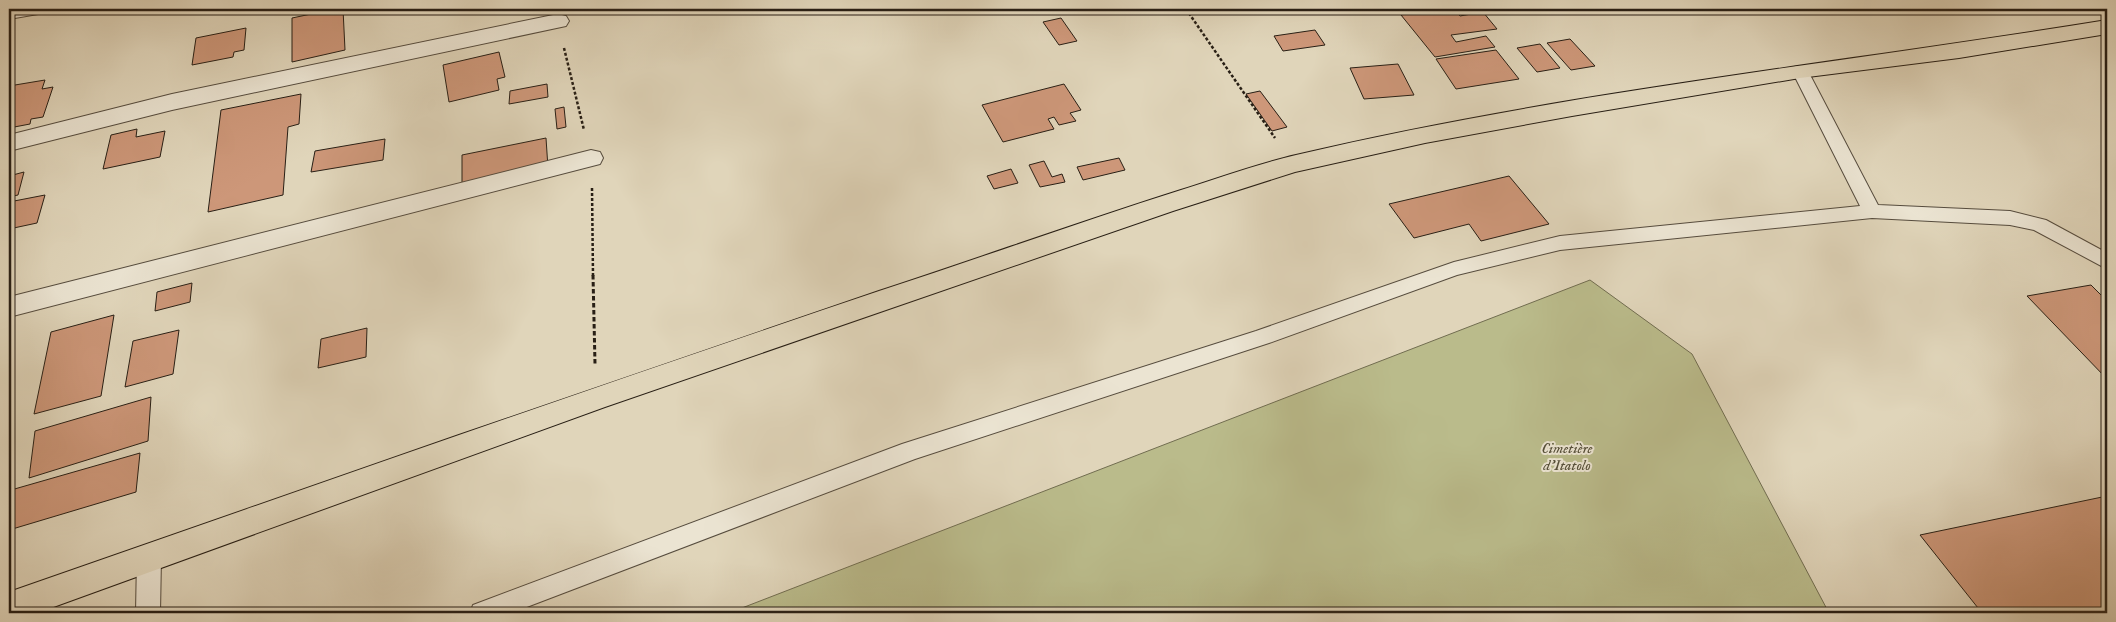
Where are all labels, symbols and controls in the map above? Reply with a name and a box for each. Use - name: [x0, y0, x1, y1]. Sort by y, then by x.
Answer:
- park label: Cimetière d'Itatolo: [1541, 439, 1593, 475]

